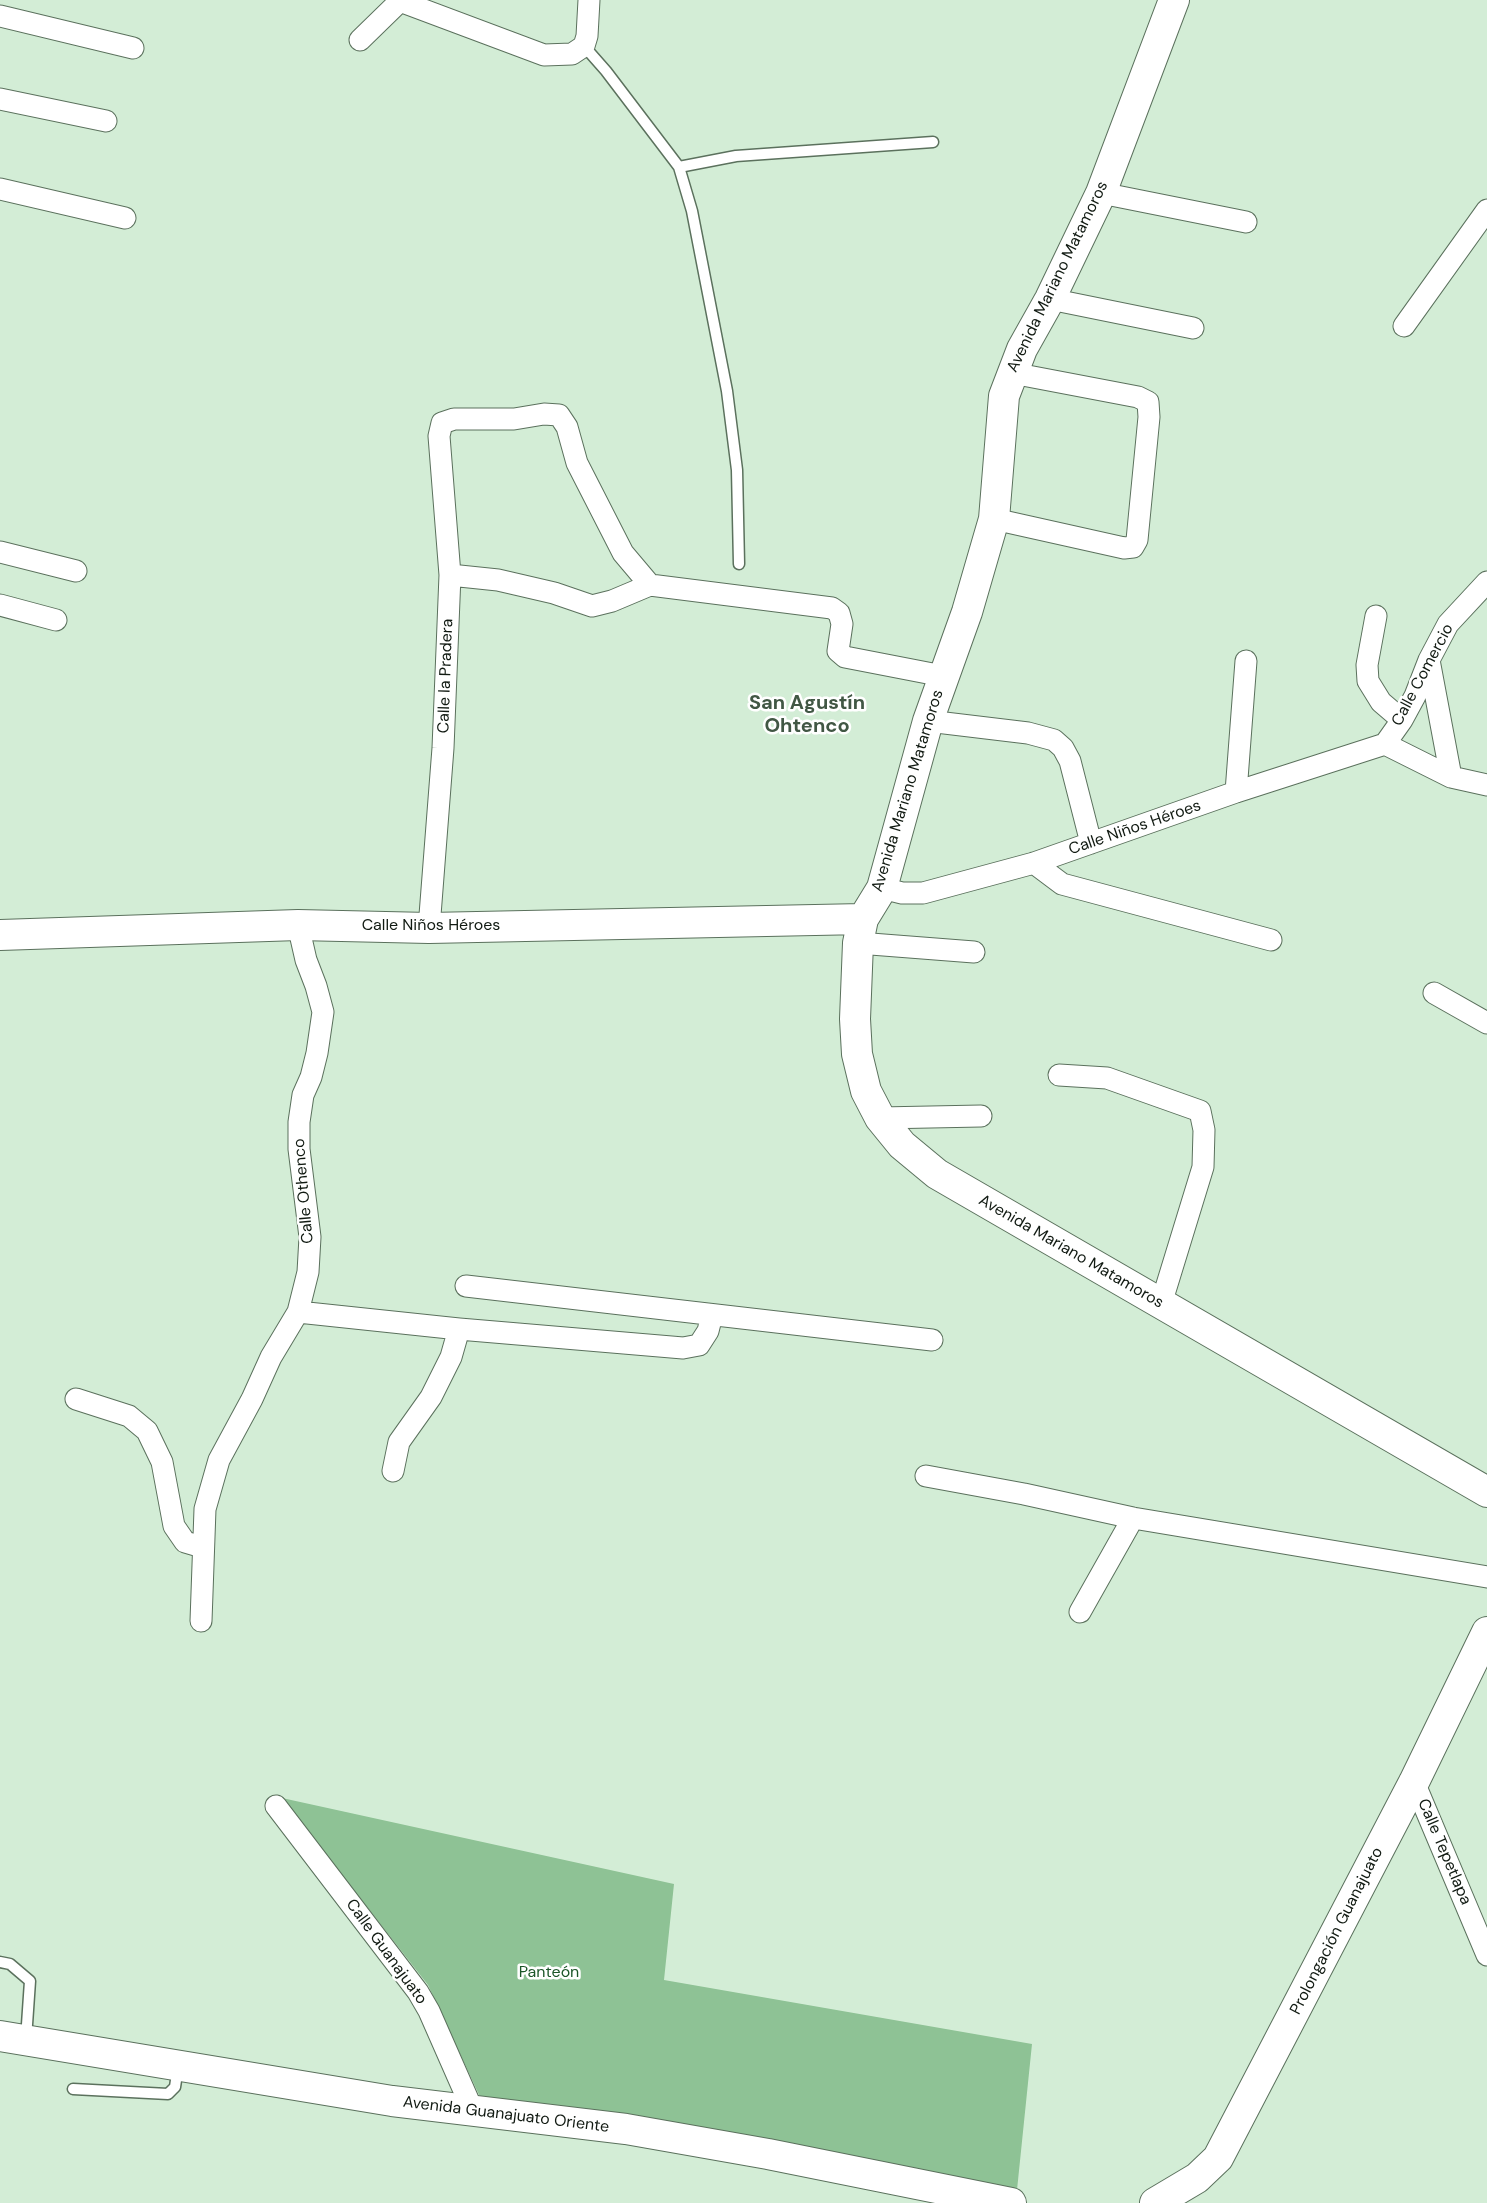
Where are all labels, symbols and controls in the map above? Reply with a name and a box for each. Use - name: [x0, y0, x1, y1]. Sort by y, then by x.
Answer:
- street label: Avenida Mariano Matamoros: [1003, 178, 1113, 376]
- street label: Calle la Pradera: [434, 618, 458, 734]
- street label: Calle Comercio: [1388, 621, 1458, 729]
- street label: Avenida Mariano Matamoros: [868, 688, 948, 894]
- district label: San Agustín Ohtenco: [749, 692, 865, 739]
- street label: Calle Niños Héroes: [1066, 796, 1204, 860]
- street label: Calle Niños Héroes: [362, 916, 500, 936]
- street label: Calle Othenco: [290, 1138, 318, 1244]
- street label: Avenida Mariano Matamoros: [975, 1191, 1167, 1313]
- street label: Calle Tepetlapa: [1413, 1796, 1475, 1908]
- street label: Prolongación Guanajuato: [1286, 1844, 1388, 2018]
- street label: Calle Guanajuato: [341, 1896, 431, 2008]
- park label: Panteón: [519, 1963, 579, 1983]
- street label: Avenida Guanajuato Oriente: [402, 2093, 610, 2137]

